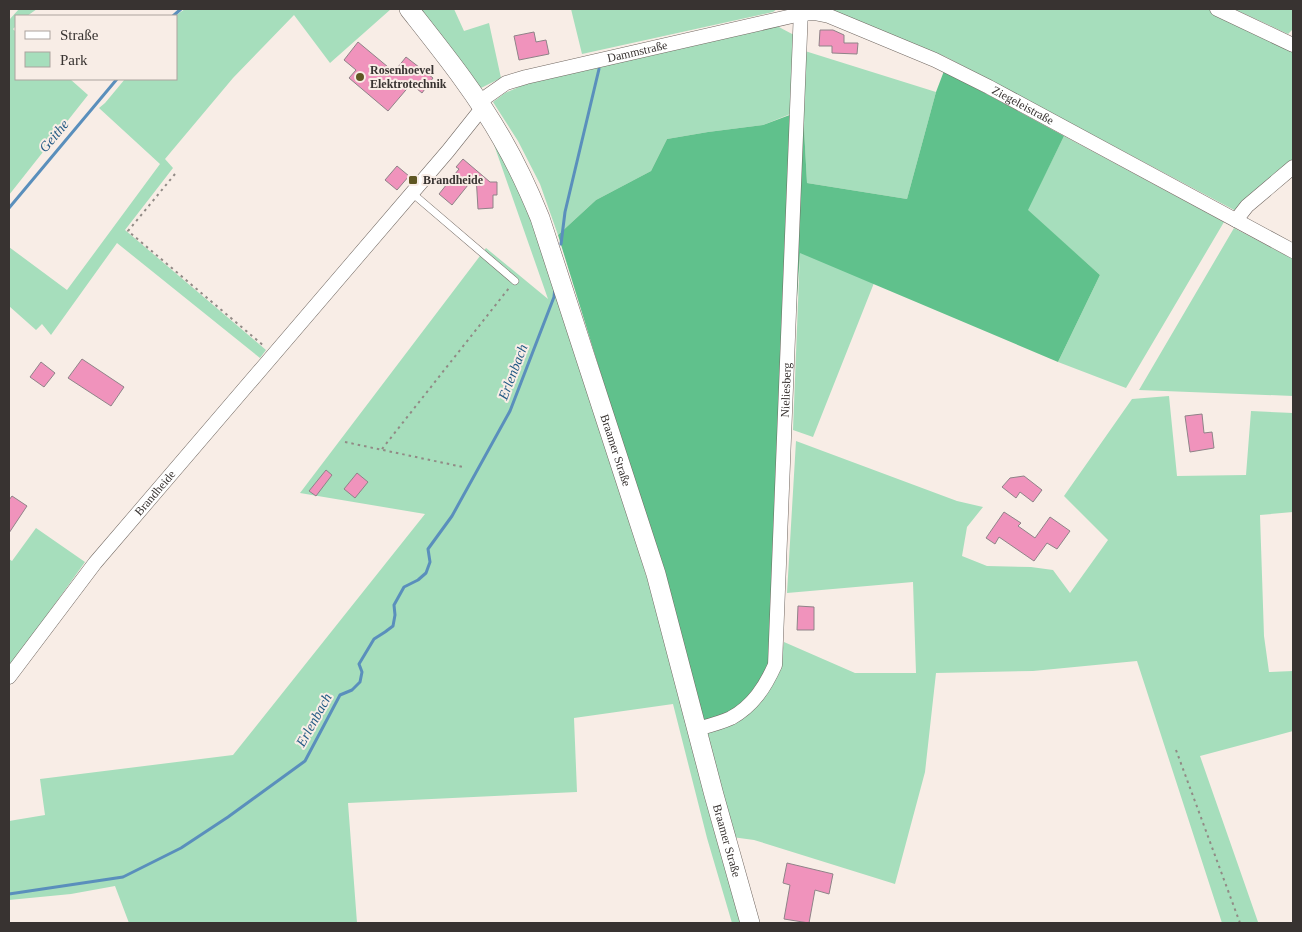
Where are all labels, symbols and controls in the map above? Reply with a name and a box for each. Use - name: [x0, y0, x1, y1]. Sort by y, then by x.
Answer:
- legend: [15, 15, 178, 80]
- text: Straße: [60, 27, 99, 43]
- street label: Dammstraße: [606, 38, 669, 65]
- text: Park: [60, 52, 88, 68]
- place label: Rosenhoevel Elektrotechnik: [370, 63, 447, 91]
- marker: Rosenhoevel Elektrotechnik: [354, 71, 366, 83]
- street label: Ziegeleistraße: [990, 83, 1056, 128]
- water label: Geithe: [36, 117, 72, 155]
- place label: Brandheide: [423, 173, 484, 187]
- marker: Brandheide: [407, 174, 419, 186]
- water label: Erlenbach: [495, 342, 530, 403]
- street label: Nieliesberg: [778, 362, 794, 418]
- street label: Braamer Straße: [597, 412, 634, 488]
- street label: Brandheide: [132, 467, 178, 519]
- water label: Erlenbach: [293, 691, 335, 750]
- street label: Braamer Straße: [710, 803, 744, 879]

